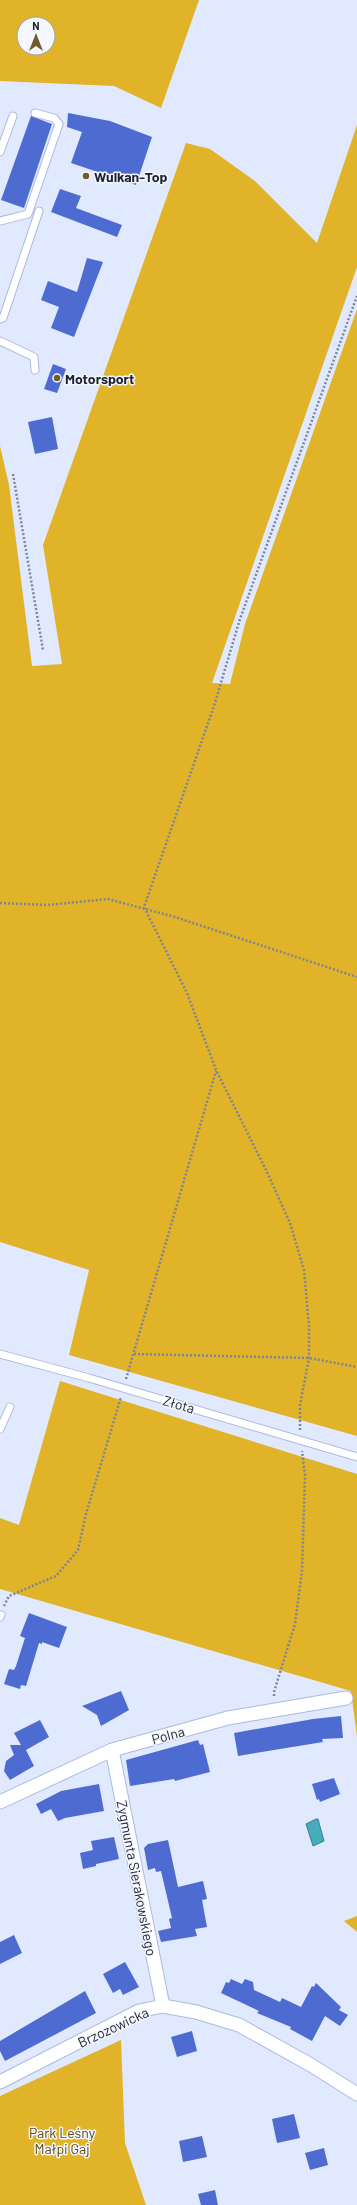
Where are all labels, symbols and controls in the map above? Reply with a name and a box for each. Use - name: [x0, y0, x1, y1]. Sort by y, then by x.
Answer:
- north arrow: [16, 16, 56, 56]
- text: N: [32, 19, 40, 32]
- place label: Wulkan-Top: [94, 168, 167, 185]
- marker: Wulkan-Top: [81, 171, 91, 181]
- place label: Motorsport: [65, 370, 134, 387]
- marker: Motorsport: [52, 373, 62, 383]
- street label: Złota: [161, 1391, 197, 1417]
- street label: Polna: [150, 1722, 186, 1748]
- street label: Zygmunta Sierakowskiego: [114, 1799, 160, 1957]
- street label: Brzozowicka: [75, 2003, 151, 2051]
- park label: Park Leśny Małpi Gaj: [29, 2124, 96, 2157]

